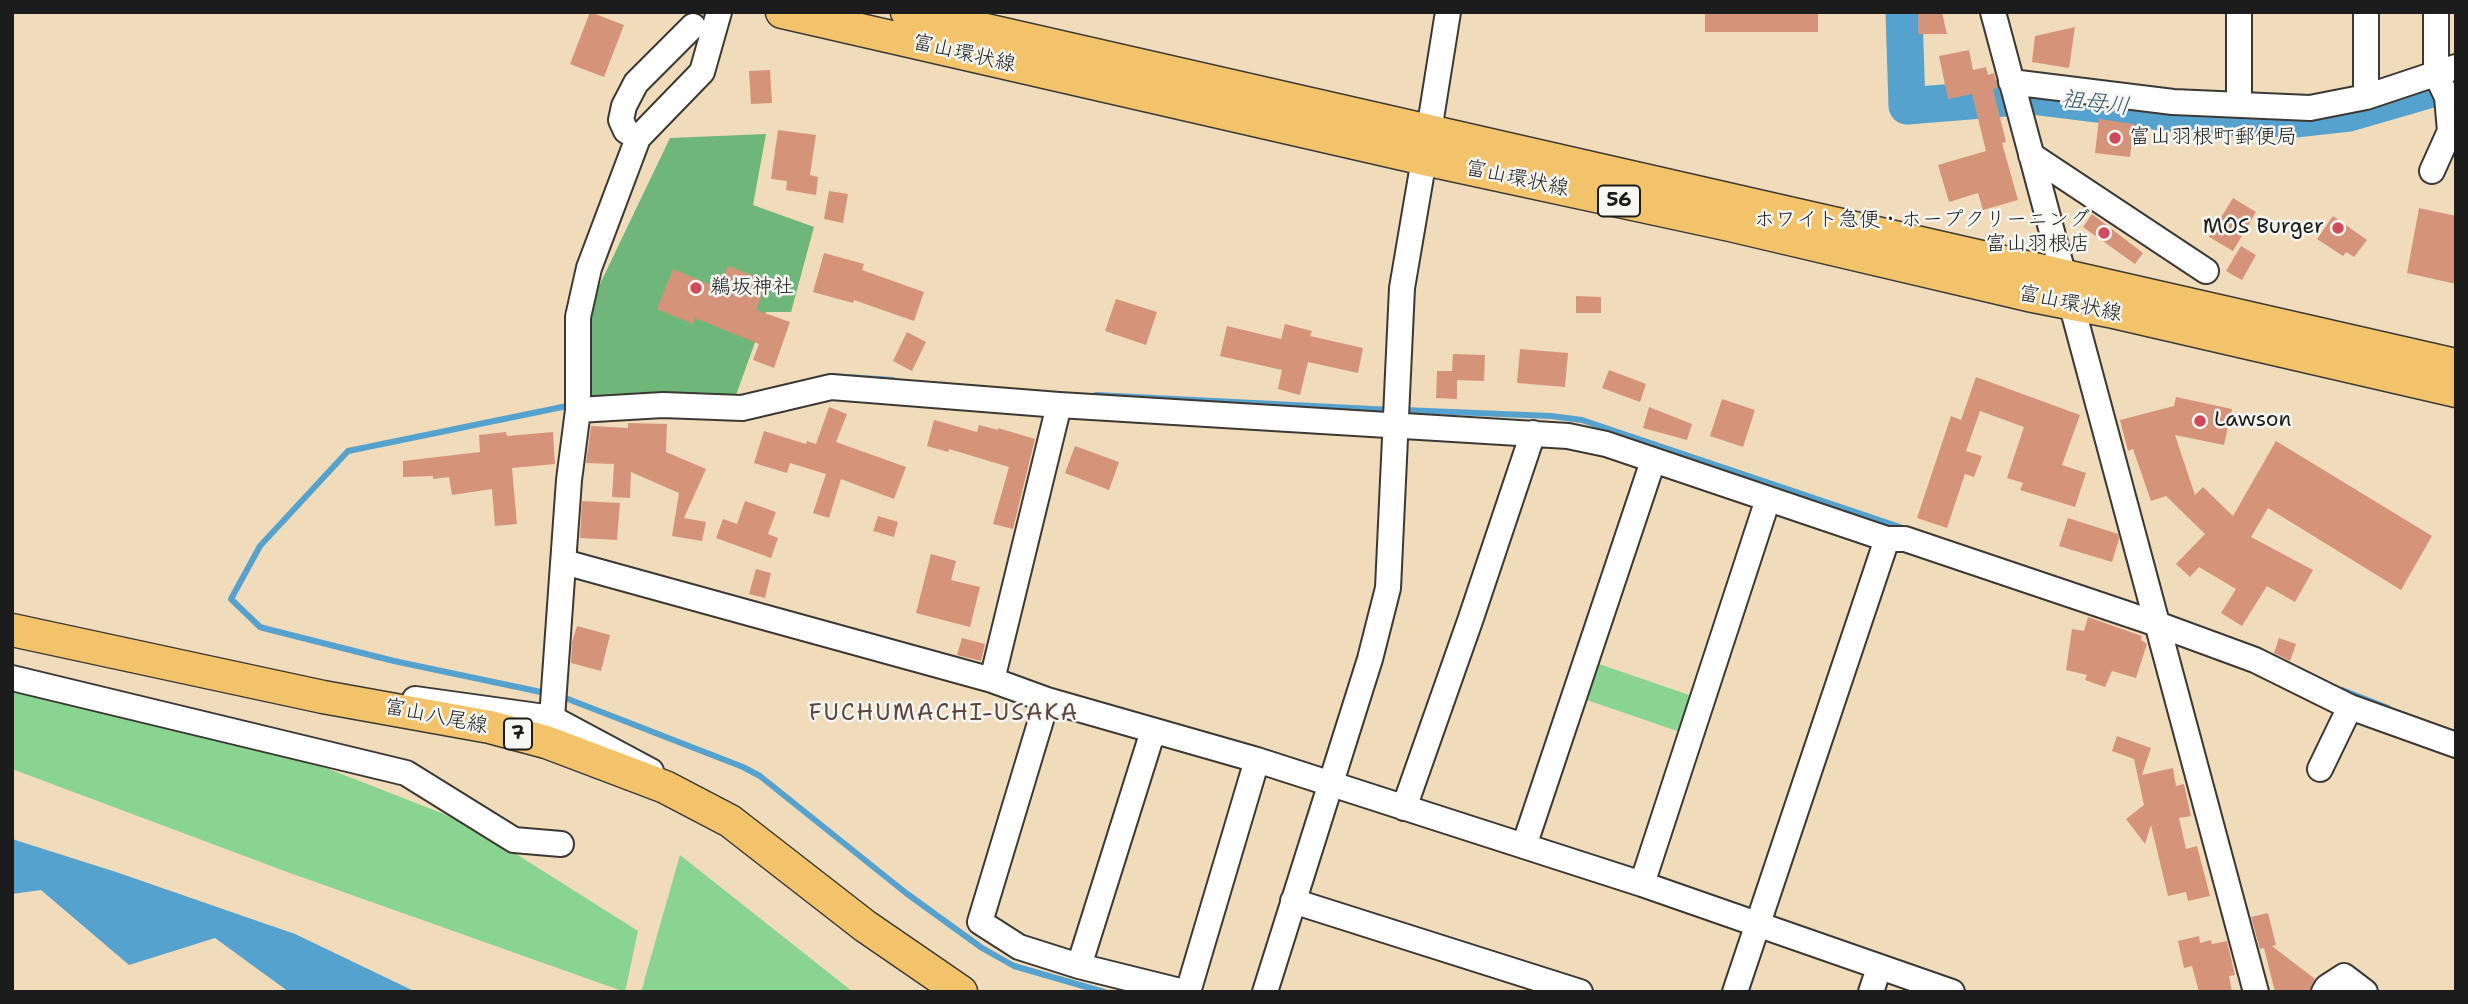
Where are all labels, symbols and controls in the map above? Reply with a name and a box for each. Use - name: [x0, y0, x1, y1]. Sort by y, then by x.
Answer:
- street label: 富山環状線: [910, 30, 1018, 78]
- water label: 祖母川: [2059, 86, 2131, 122]
- place label: 富山羽根町郵便局: [2129, 125, 2297, 151]
- marker: 富山羽根町郵便局: [2107, 130, 2123, 146]
- street label: 富山環状線: [1463, 156, 1571, 202]
- road number: 56: [1598, 186, 1640, 216]
- place label: ホワイト急便・ホープクリーニング 富山羽根店: [1754, 208, 2090, 258]
- place label: MOS Burger: [2203, 215, 2324, 241]
- marker: MOS Burger: [2330, 220, 2346, 236]
- marker: ホワイト急便・ホープクリーニング 富山羽根店: [2096, 225, 2112, 241]
- place label: 鵜坂神社: [710, 275, 794, 301]
- marker: 鵜坂神社: [688, 280, 704, 296]
- street label: 富山環状線: [2016, 281, 2124, 327]
- place label: Lawson: [2214, 408, 2291, 434]
- marker: Lawson: [2192, 413, 2208, 429]
- street label: 富山八尾線: [382, 695, 490, 739]
- district label: FUCHUMACHI-USAKA: [811, 700, 1077, 728]
- road number: 7: [504, 719, 532, 750]

